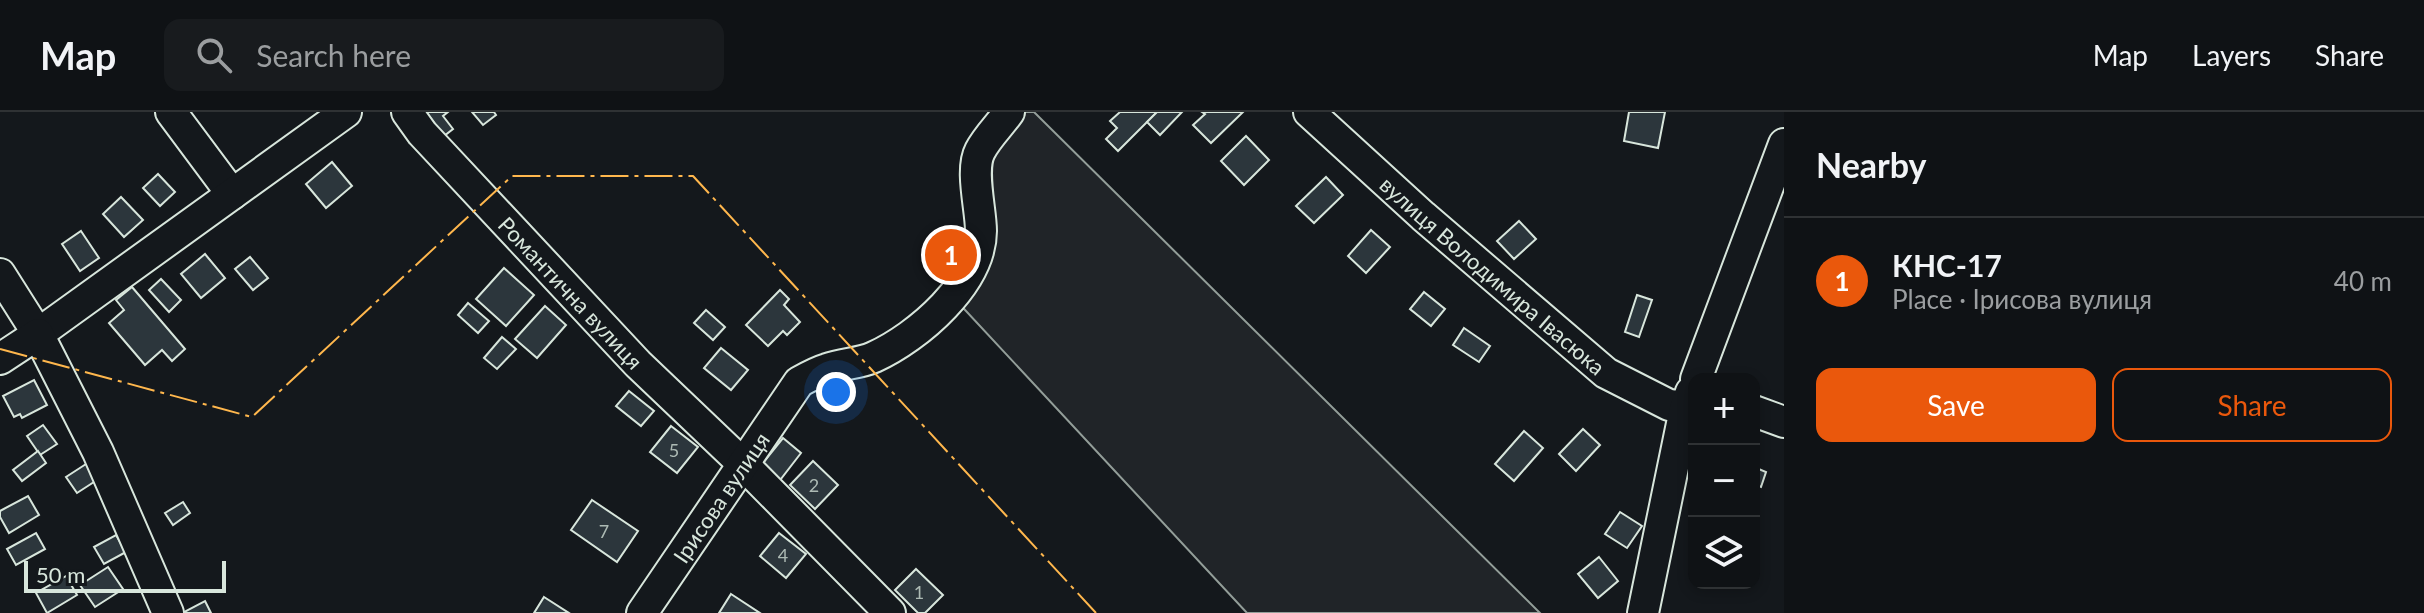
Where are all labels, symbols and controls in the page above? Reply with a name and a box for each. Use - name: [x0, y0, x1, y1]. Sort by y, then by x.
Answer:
- search box: [164, 19, 724, 91]
- text: Map: [40, 32, 116, 78]
- icon: search: [192, 33, 236, 77]
- text: Search here: [256, 37, 411, 73]
- text: Map: [2093, 38, 2148, 72]
- text: Layers: [2192, 38, 2271, 72]
- text: Share: [2315, 38, 2384, 72]
- text: Nearby: [1816, 144, 1927, 185]
- street label: вулиця Володимира Івасюка: [1375, 170, 1611, 380]
- street label: Романтична вулиця: [493, 211, 649, 374]
- pin: 1: [925, 225, 977, 285]
- text: КНС-17: [1892, 247, 2002, 283]
- text: 1: [1834, 265, 1850, 297]
- text: 40 m: [2334, 265, 2392, 297]
- text: Place · Ірисова вулиця: [1892, 283, 2152, 315]
- button: Save: [1816, 368, 2096, 442]
- button: Share: [2112, 368, 2392, 442]
- your location: [816, 372, 856, 412]
- map controls: [1688, 373, 1760, 589]
- button: +: [1688, 373, 1760, 445]
- street label: Ірисова вулиця: [667, 427, 775, 568]
- house number: 5: [669, 439, 679, 461]
- button: −: [1688, 445, 1760, 517]
- house number: 2: [809, 474, 819, 496]
- button: layers: [1688, 517, 1760, 589]
- house number: 7: [599, 520, 609, 542]
- house number: 4: [778, 544, 788, 566]
- scale bar: [24, 557, 226, 593]
- text: 50 m: [36, 561, 85, 588]
- house number: 1: [914, 581, 924, 603]

